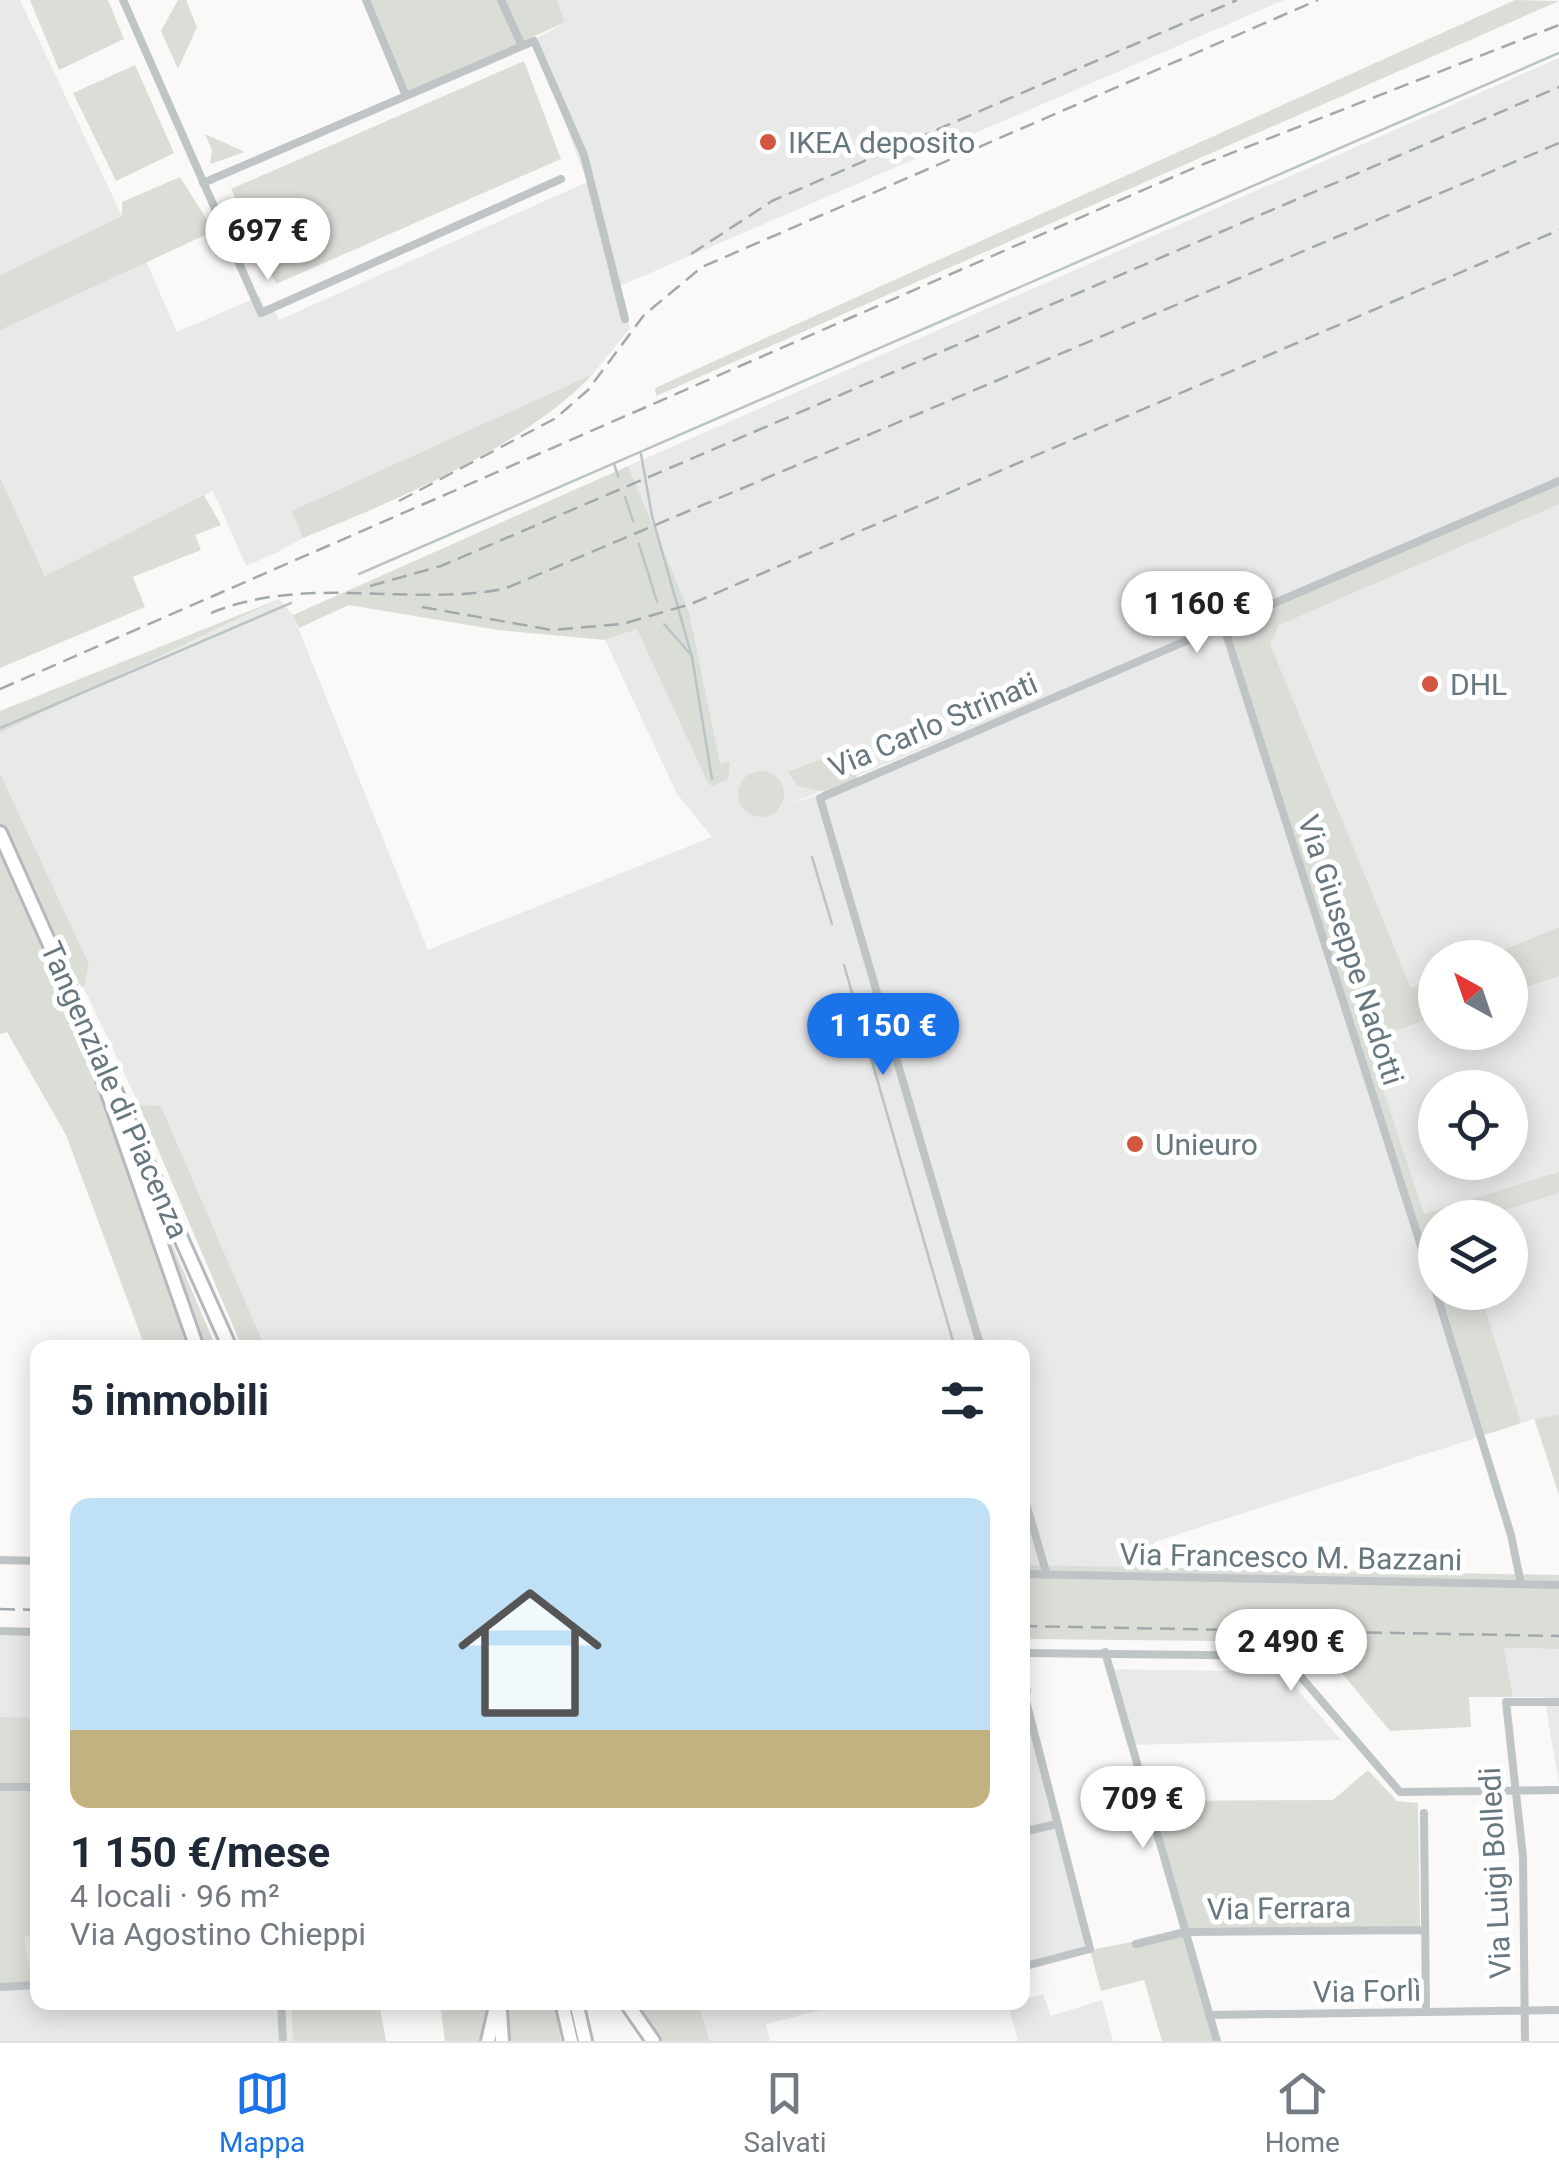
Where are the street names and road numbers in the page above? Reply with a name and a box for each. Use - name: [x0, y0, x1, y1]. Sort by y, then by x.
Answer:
- street label: Via Carlo Strinati: [823, 665, 1043, 785]
- street label: Via Giuseppe Nadotti: [1291, 811, 1411, 1089]
- street label: Tangenziale di Piacenza: [34, 936, 196, 1244]
- street label: Via Francesco M. Bazzani: [1119, 1537, 1463, 1577]
- street label: Via Luigi Bolledi: [1472, 1766, 1518, 1980]
- street label: Via Ferrara: [1207, 1889, 1351, 1927]
- street label: Via Forlì: [1312, 1973, 1422, 2009]

